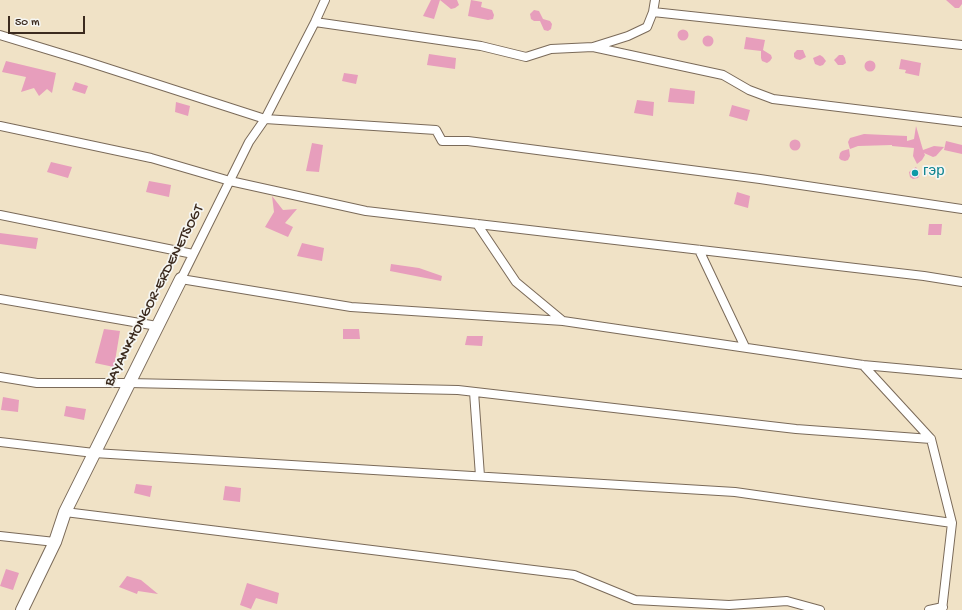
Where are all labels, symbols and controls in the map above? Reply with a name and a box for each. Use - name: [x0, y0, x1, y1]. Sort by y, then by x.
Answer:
- scale bar: [10, 8, 87, 34]
- text: 50 m: [15, 16, 40, 30]
- place label: гэр: [923, 164, 944, 182]
- marker: гэр: [910, 168, 920, 178]
- street label: BAYANKHONGOR-ERDENETSOGT: [101, 202, 209, 390]

